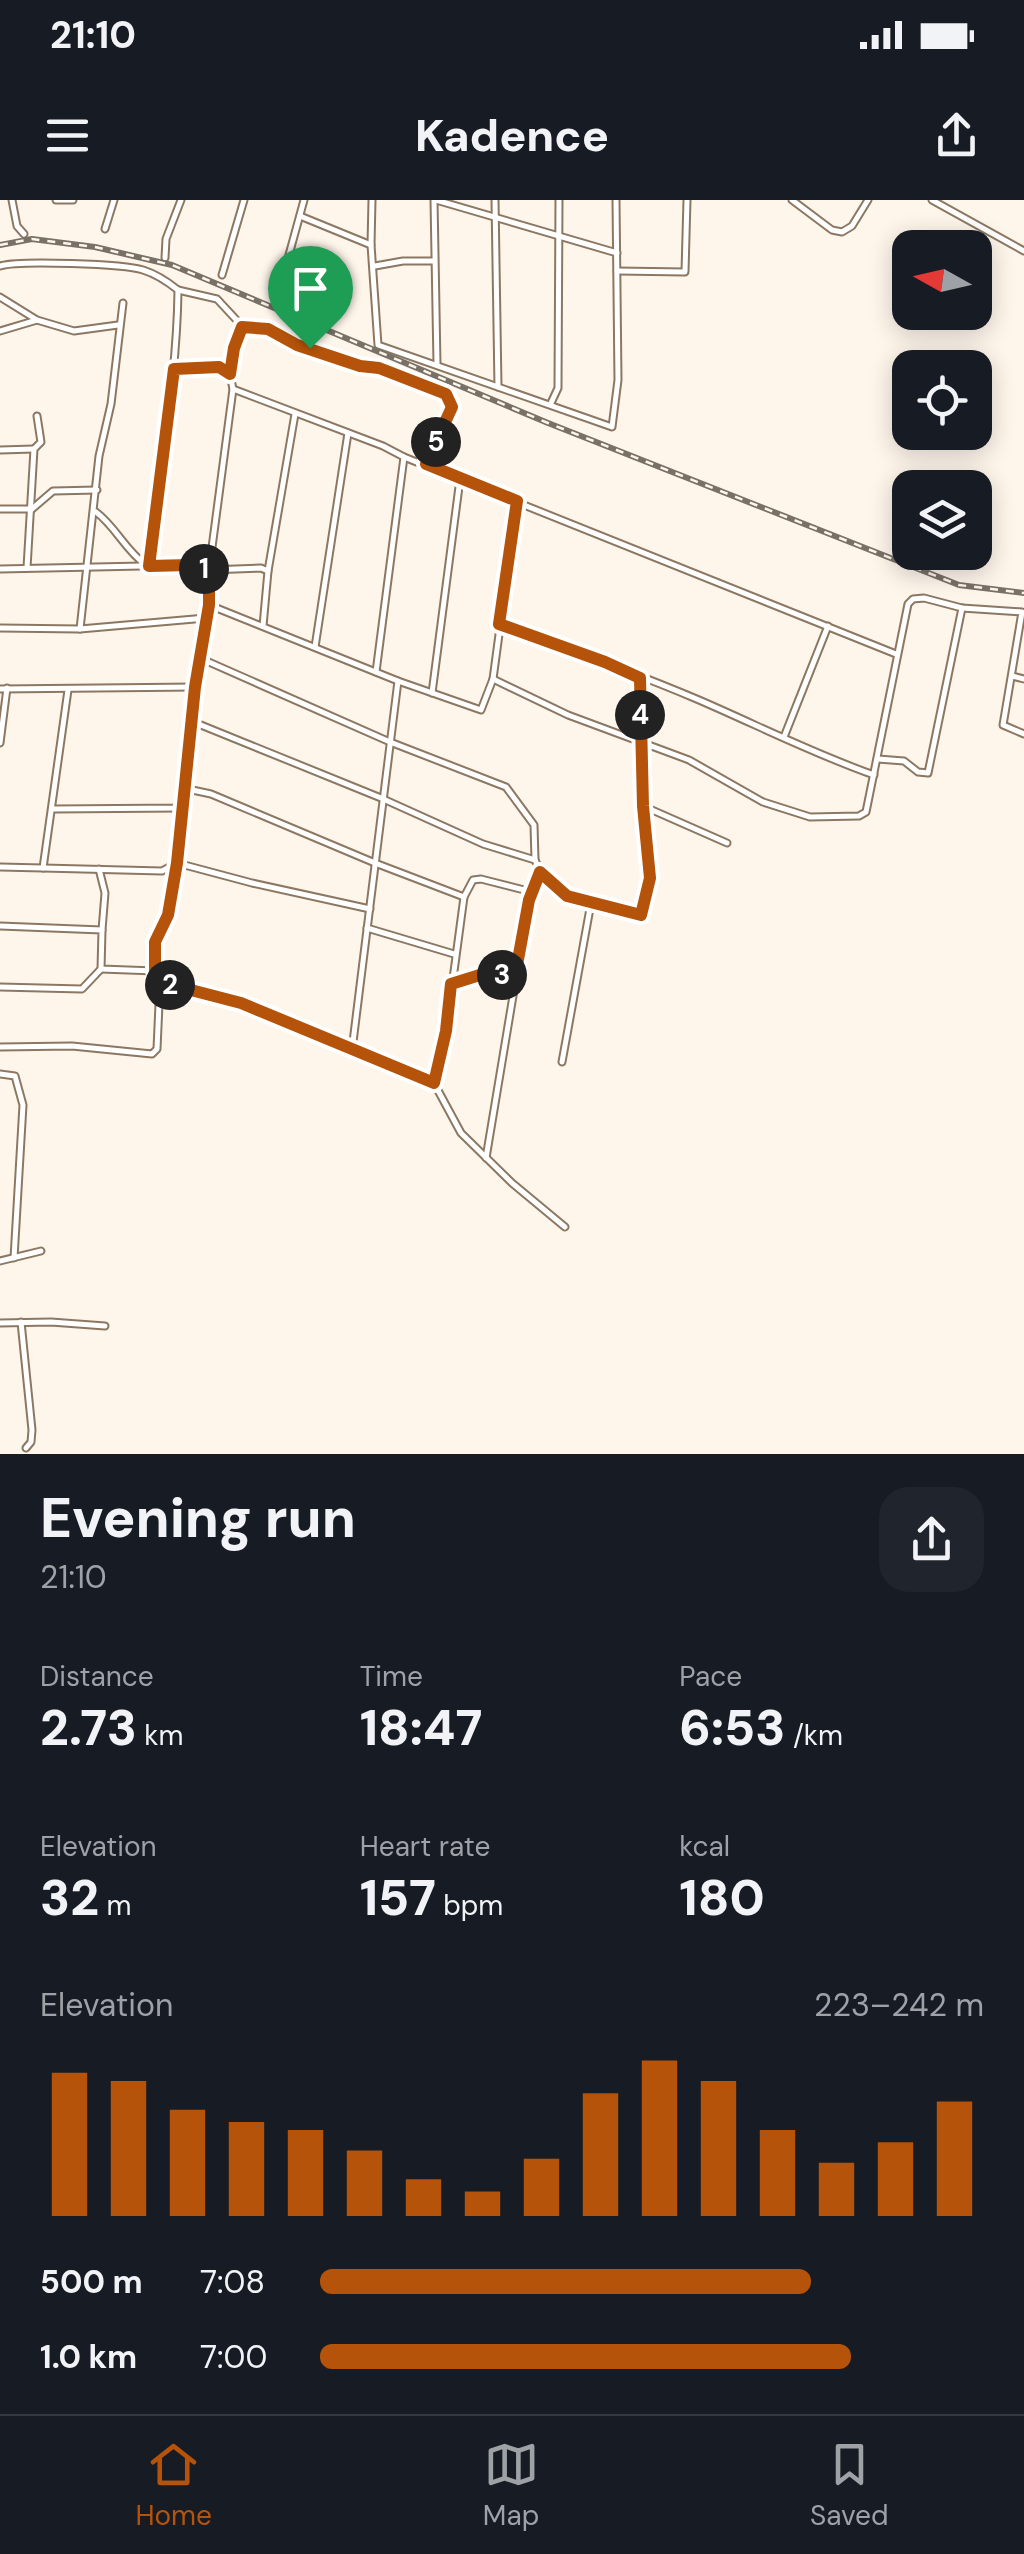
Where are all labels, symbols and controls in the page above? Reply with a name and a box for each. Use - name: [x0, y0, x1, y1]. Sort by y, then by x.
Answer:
- text: 21:10: [50, 10, 136, 60]
- text: Kadence: [415, 106, 609, 165]
- icon: menu: [40, 108, 95, 163]
- icon: share: [929, 108, 984, 163]
- north arrow: [892, 230, 992, 330]
- map controls: [892, 230, 992, 570]
- pin: [268, 246, 353, 349]
- icon: arrive: [283, 261, 338, 316]
- button: locate: [892, 350, 992, 450]
- pin: 5: [411, 417, 461, 467]
- text: 5: [427, 423, 445, 460]
- button: layers: [892, 470, 992, 570]
- pin: 1: [179, 544, 229, 594]
- text: 1: [199, 550, 209, 587]
- pin: 4: [615, 690, 665, 740]
- text: 4: [631, 696, 649, 733]
- pin: 3: [477, 950, 527, 1000]
- text: 3: [494, 956, 510, 993]
- pin: 2: [145, 960, 195, 1010]
- text: 2: [162, 966, 178, 1003]
- text: Evening run: [40, 1482, 356, 1554]
- button: share: [879, 1487, 984, 1592]
- text: 21:10: [40, 1556, 107, 1598]
- text: Distance: [40, 1658, 154, 1695]
- text: Time: [360, 1658, 423, 1695]
- text: Pace: [679, 1658, 742, 1695]
- text: 2.73: [40, 1695, 137, 1761]
- text: 18:47: [360, 1695, 482, 1761]
- text: 6:53: [679, 1695, 785, 1761]
- text: km: [137, 1717, 183, 1754]
- text: /km: [785, 1717, 843, 1754]
- text: Elevation: [40, 1828, 157, 1865]
- text: Heart rate: [360, 1828, 490, 1865]
- text: kcal: [679, 1828, 730, 1865]
- text: 32: [40, 1865, 99, 1931]
- text: 157: [360, 1865, 436, 1931]
- text: 180: [679, 1865, 765, 1931]
- text: m: [99, 1887, 132, 1924]
- text: bpm: [436, 1887, 503, 1924]
- text: Elevation: [40, 1984, 173, 2026]
- text: 223–242 m: [814, 1984, 984, 2026]
- text: 500 m: [40, 2261, 143, 2303]
- text: 7:08: [200, 2261, 265, 2303]
- text: 1.0 km: [40, 2336, 137, 2378]
- text: 7:00: [200, 2336, 267, 2378]
- tab: Home: [135, 2437, 212, 2534]
- tab: Map: [483, 2437, 539, 2534]
- tab: Saved: [810, 2437, 889, 2534]

